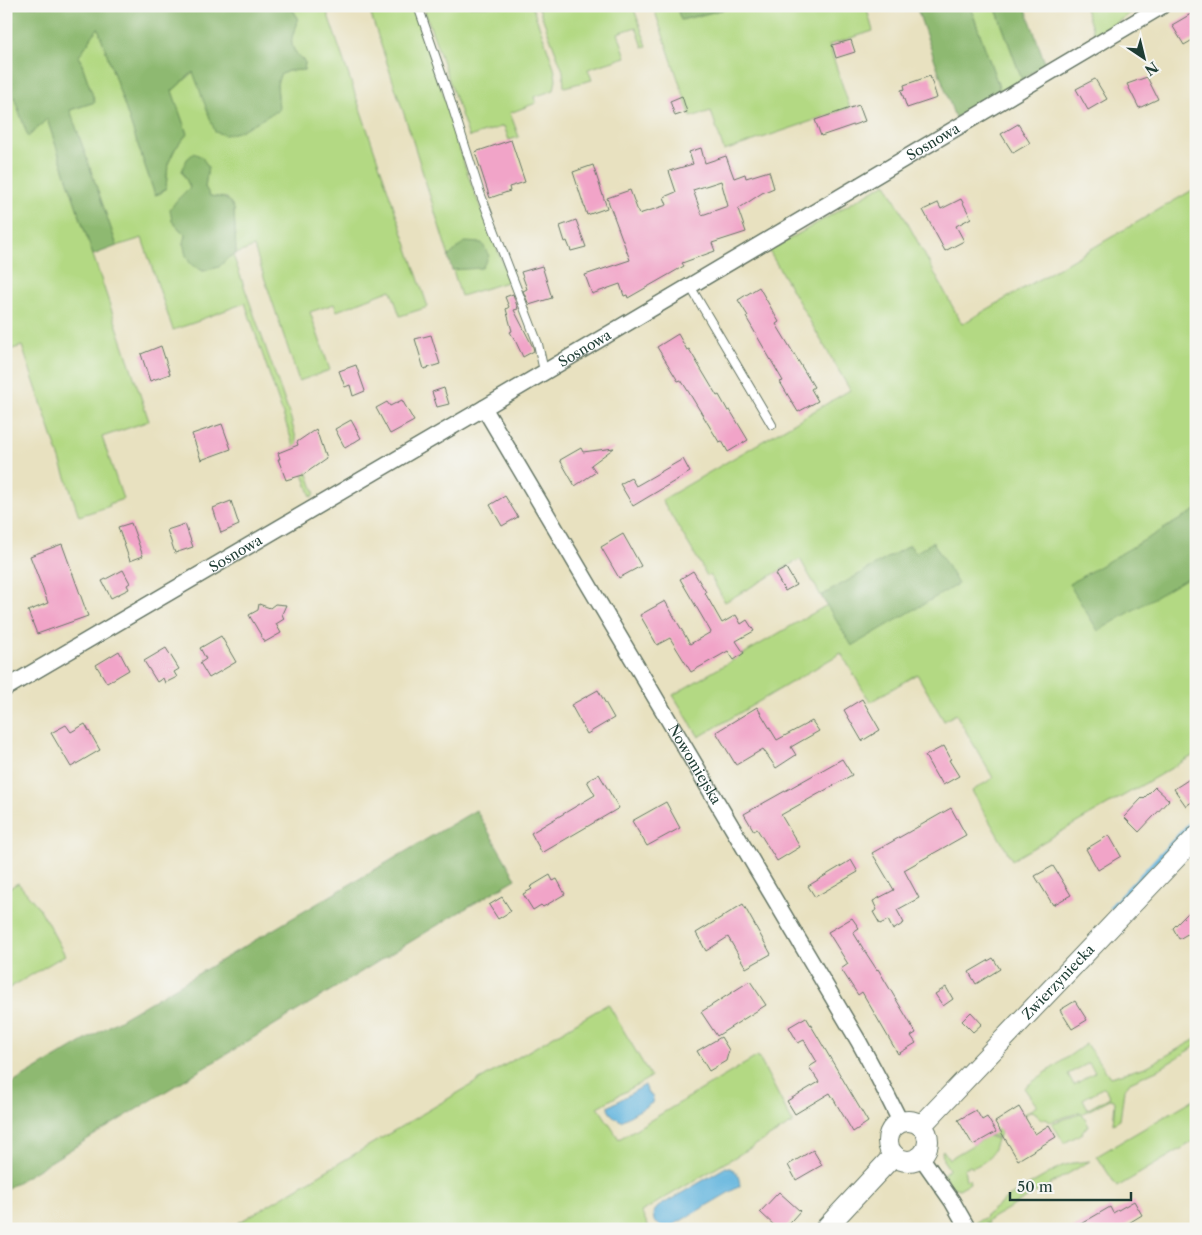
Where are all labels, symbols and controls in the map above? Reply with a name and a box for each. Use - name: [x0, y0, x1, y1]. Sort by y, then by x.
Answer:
- north arrow: [1120, 32, 1170, 82]
- text: N: [1141, 58, 1162, 80]
- street label: Sosnowa: [903, 119, 963, 164]
- street label: Sosnowa: [555, 325, 615, 371]
- street label: Sosnowa: [206, 531, 266, 576]
- street label: Nowomiejska: [664, 721, 726, 808]
- street label: Zwierzyniecka: [1018, 940, 1099, 1023]
- scale bar: [1010, 1170, 1131, 1202]
- text: 50 m: [1017, 1177, 1053, 1196]

